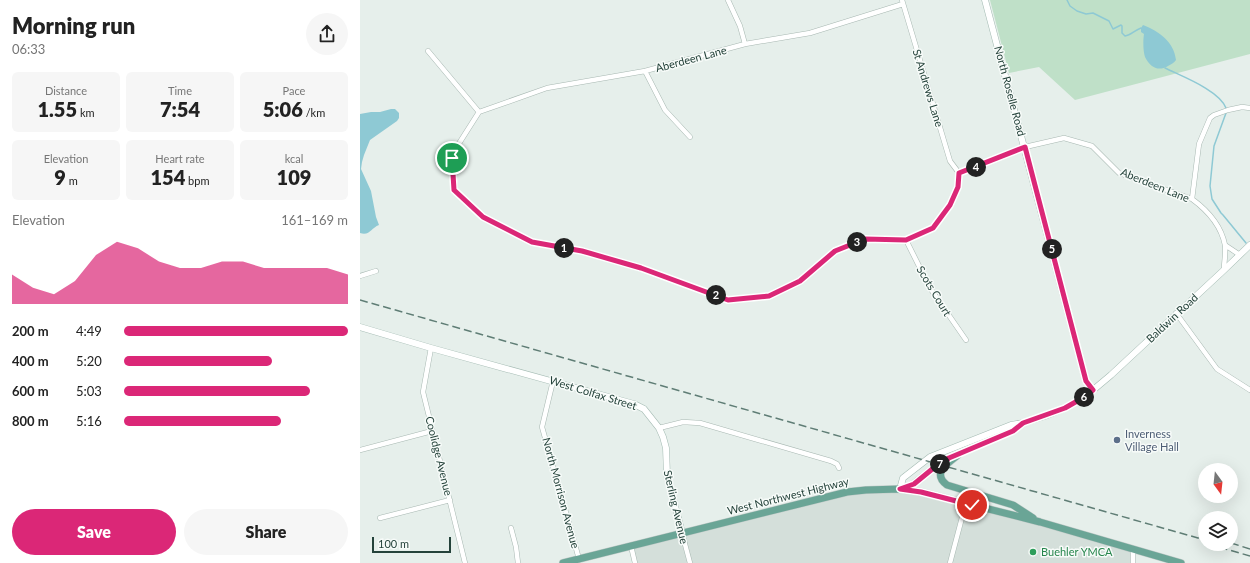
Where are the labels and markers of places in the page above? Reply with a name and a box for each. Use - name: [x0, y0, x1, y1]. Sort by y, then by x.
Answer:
- pin: [435, 141, 469, 175]
- pin: 4: [966, 157, 986, 177]
- pin: 3: [847, 232, 867, 252]
- pin: 1: [554, 238, 574, 258]
- pin: 5: [1042, 239, 1062, 259]
- pin: 2: [706, 285, 726, 305]
- pin: 6: [1074, 387, 1094, 407]
- place label: Inverness Village Hall: [1125, 427, 1179, 453]
- marker: Inverness Village Hall: [1112, 435, 1122, 445]
- pin: 7: [930, 454, 950, 474]
- pin: [955, 488, 989, 522]
- place label: Buehler YMCA: [1041, 545, 1113, 558]
- marker: Buehler YMCA: [1028, 547, 1038, 557]

